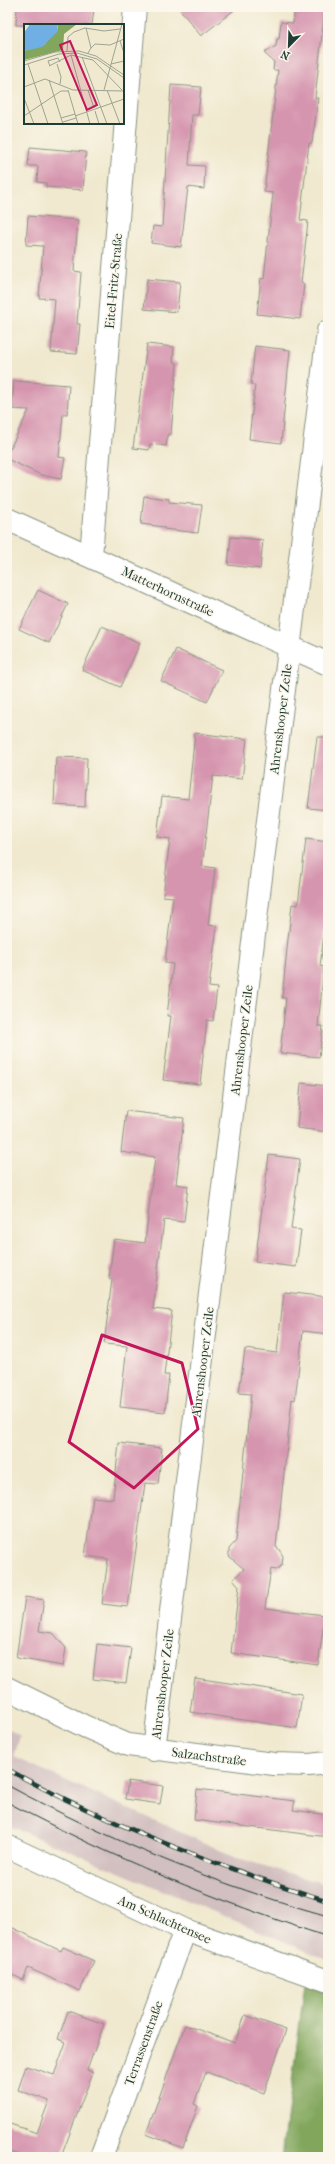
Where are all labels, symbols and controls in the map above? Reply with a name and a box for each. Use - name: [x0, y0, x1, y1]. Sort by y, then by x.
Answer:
- inset map: [24, 24, 124, 124]
- north arrow: [269, 26, 309, 66]
- text: N: [278, 47, 292, 62]
- street label: Eitel-Fritz-Straße: [102, 232, 125, 330]
- street label: Matterhornstraße: [119, 563, 217, 620]
- street label: Ahrenshooper Zeile: [266, 662, 295, 776]
- street label: Ahrenshooper Zeile: [227, 983, 256, 1097]
- street label: Ahrenshooper Zeile: [188, 1305, 217, 1419]
- street label: Ahrenshooper Zeile: [148, 1627, 177, 1741]
- street label: Salzachstraße: [171, 1744, 248, 1769]
- street label: Am Schlachtensee: [115, 1892, 214, 1947]
- street label: Terrassenstraße: [121, 1998, 166, 2088]

